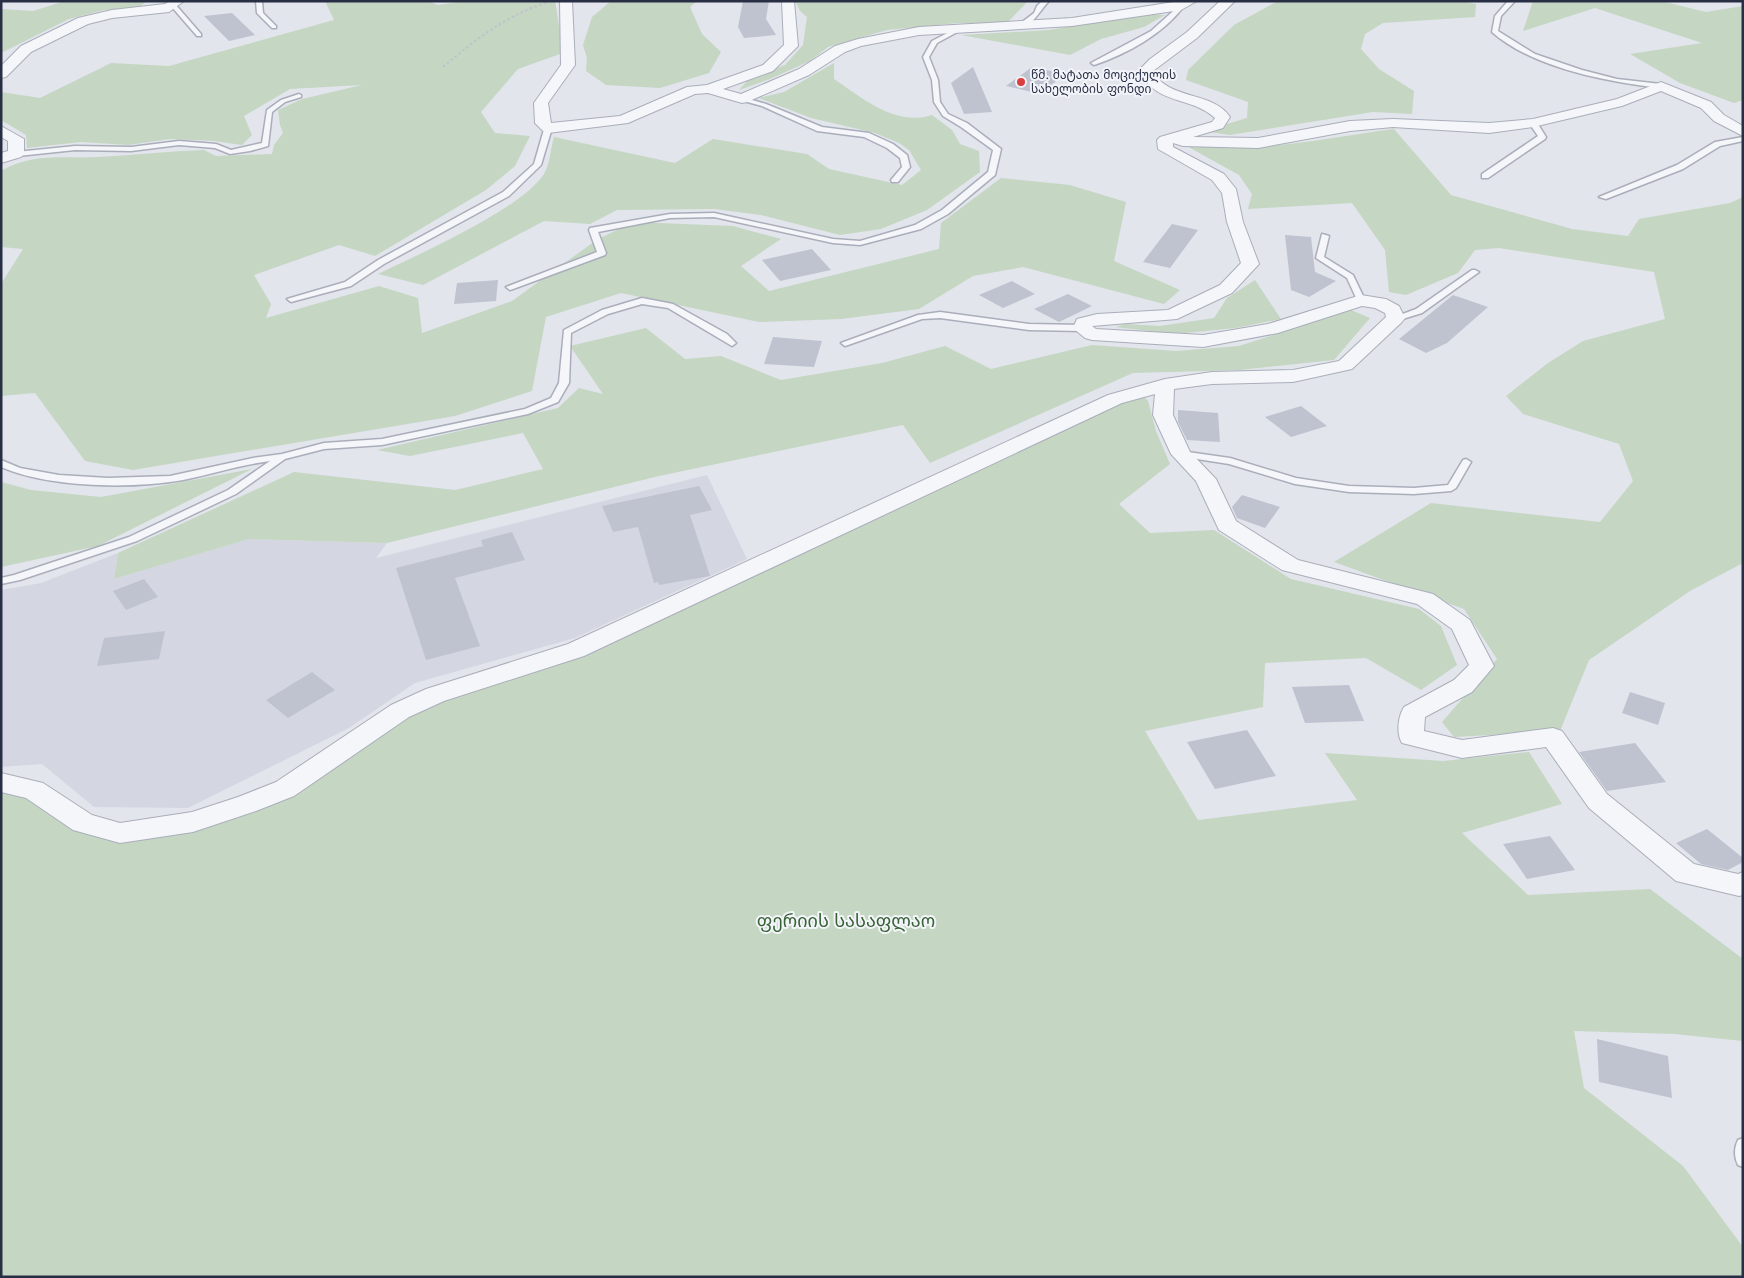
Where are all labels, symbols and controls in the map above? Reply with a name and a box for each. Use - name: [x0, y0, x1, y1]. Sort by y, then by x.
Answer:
- place label: წმ. მატათა მოციქულის სახელობის ფონდი: [1031, 66, 1176, 98]
- marker: წმ. მატათა მოციქულის სახელობის ფონდი: [1015, 76, 1027, 88]
- park label: ფერიის სასაფლაო: [757, 908, 935, 934]

